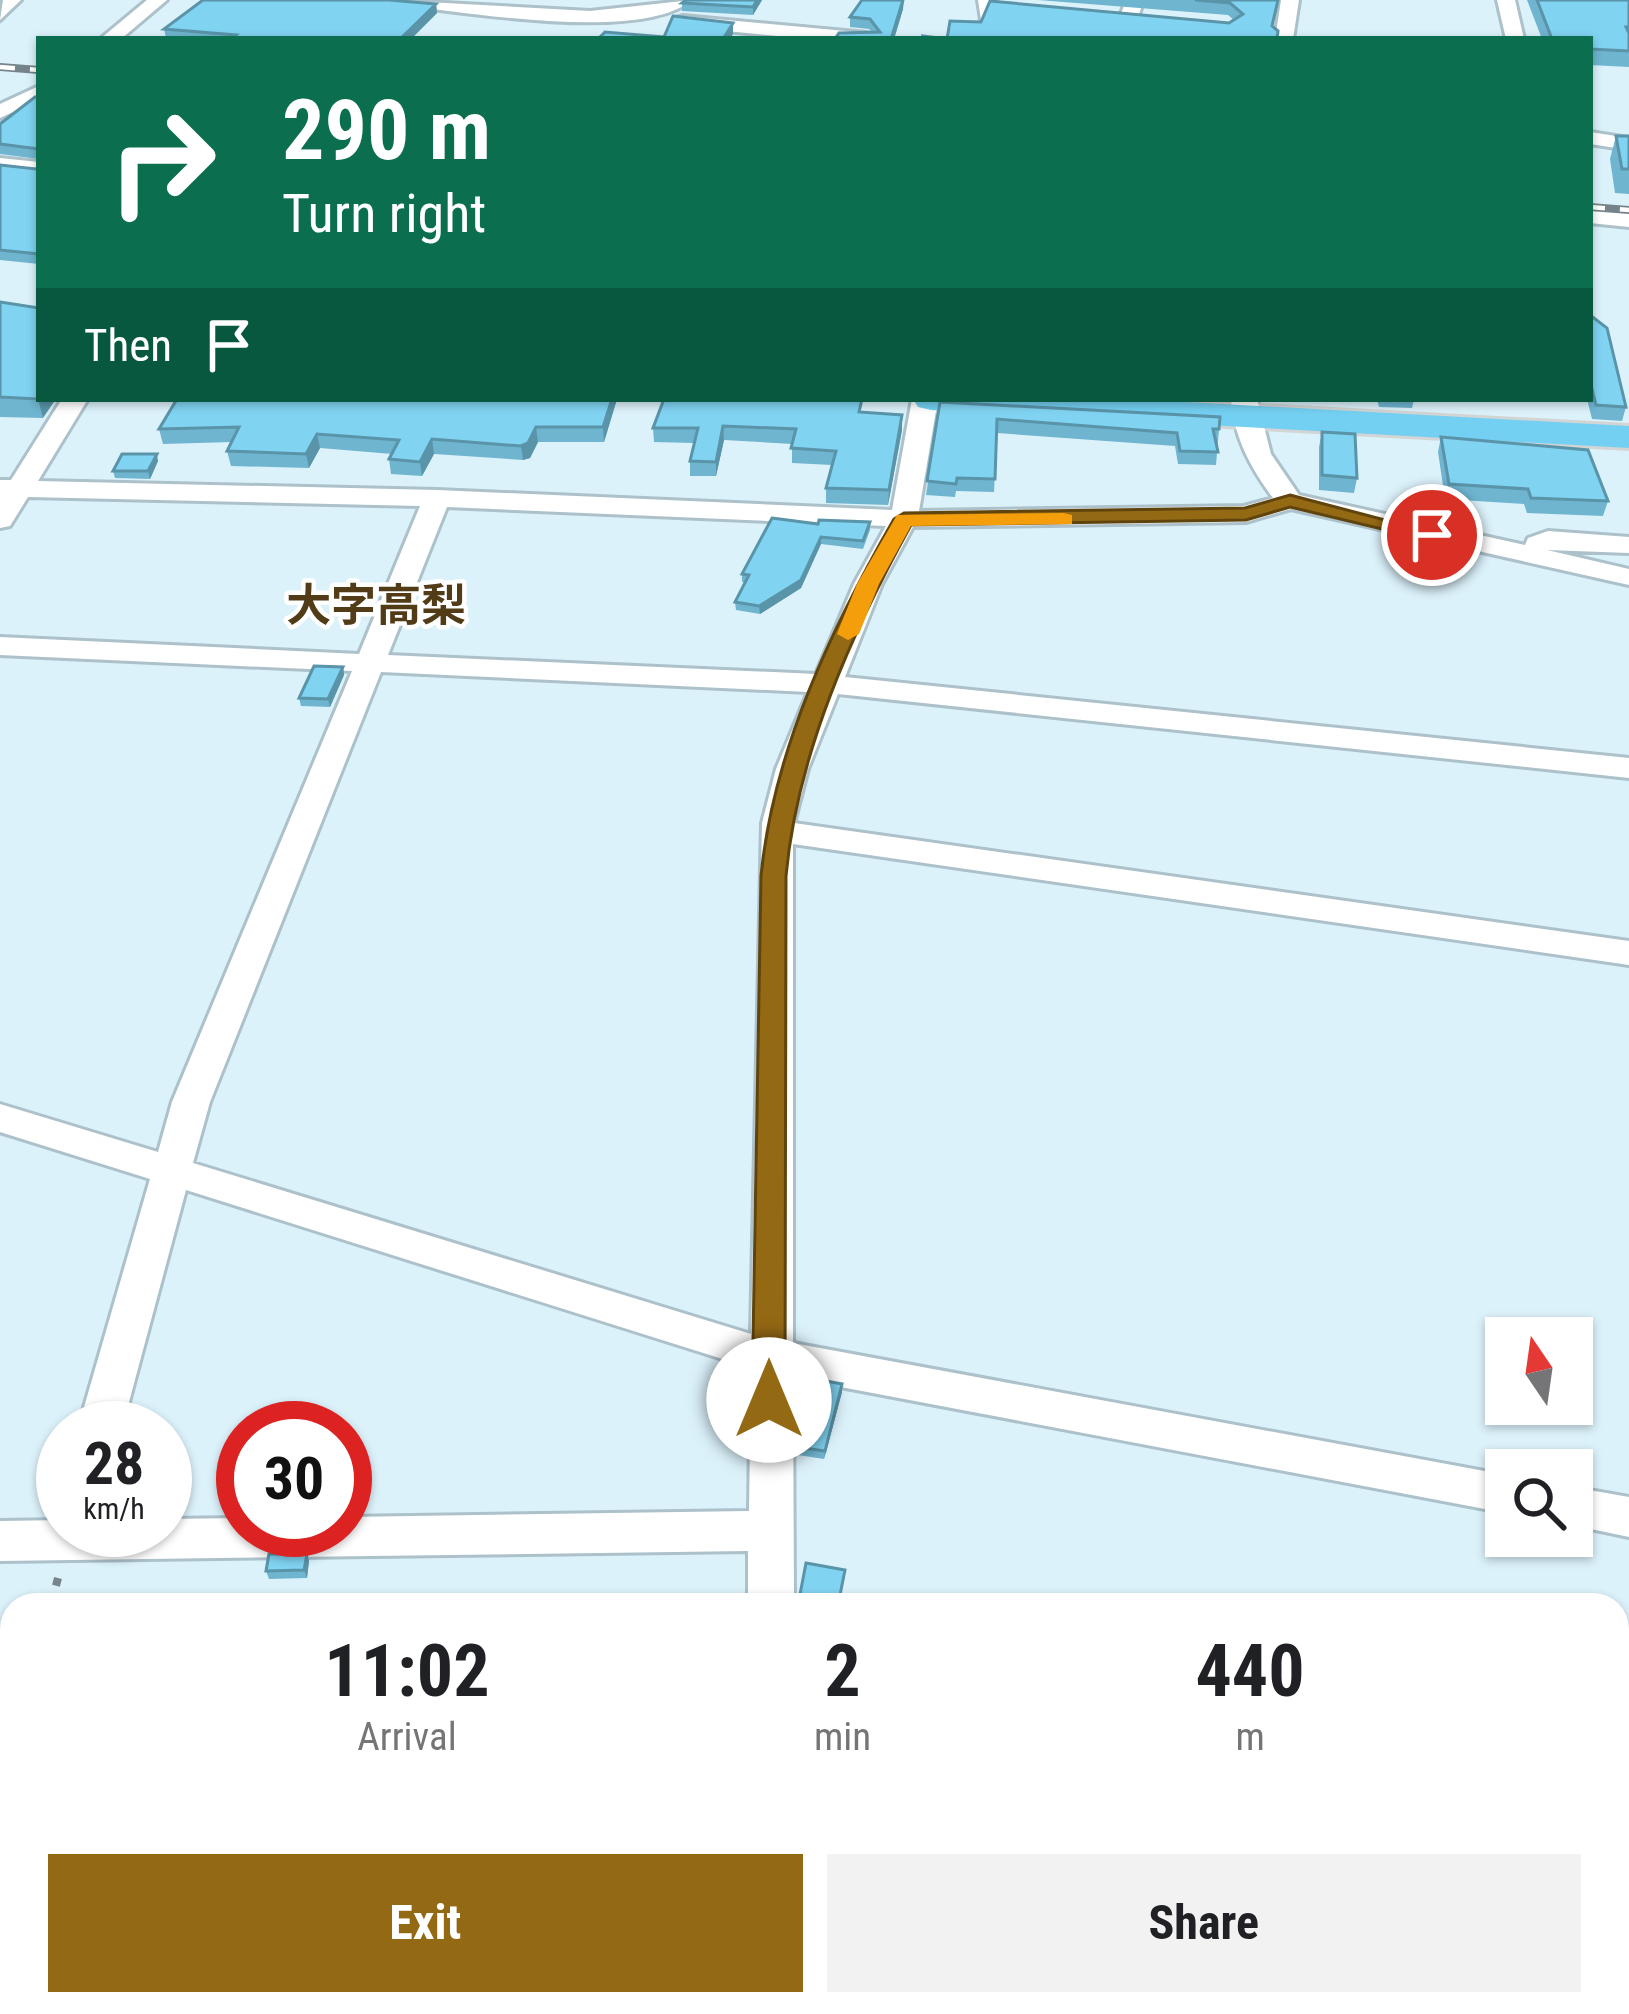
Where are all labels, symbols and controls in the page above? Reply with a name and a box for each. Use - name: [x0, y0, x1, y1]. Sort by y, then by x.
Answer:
- text: 290 m: [282, 81, 491, 180]
- icon: right: [84, 84, 240, 240]
- text: Turn right: [282, 182, 486, 245]
- icon: arrive: [196, 312, 262, 378]
- text: Then: [84, 319, 172, 372]
- pin: [1381, 484, 1483, 586]
- icon: arrive: [1399, 502, 1465, 568]
- district label: 大字高梨: [286, 579, 466, 632]
- north arrow: [1485, 1317, 1593, 1425]
- map controls: [1485, 1317, 1593, 1557]
- position arrow: [706, 1337, 832, 1463]
- speed limit sign: 30: [216, 1401, 372, 1557]
- text: 28: [84, 1428, 144, 1499]
- button: search: [1485, 1449, 1593, 1557]
- text: km/h: [83, 1491, 145, 1526]
- text: 11:02: [324, 1629, 490, 1714]
- text: 2: [824, 1629, 861, 1714]
- text: 440: [1195, 1629, 1305, 1714]
- text: Arrival: [357, 1714, 457, 1760]
- text: min: [814, 1714, 871, 1760]
- text: m: [1235, 1714, 1265, 1760]
- button: Exit: [48, 1854, 803, 1992]
- button: Share: [827, 1854, 1581, 1992]

